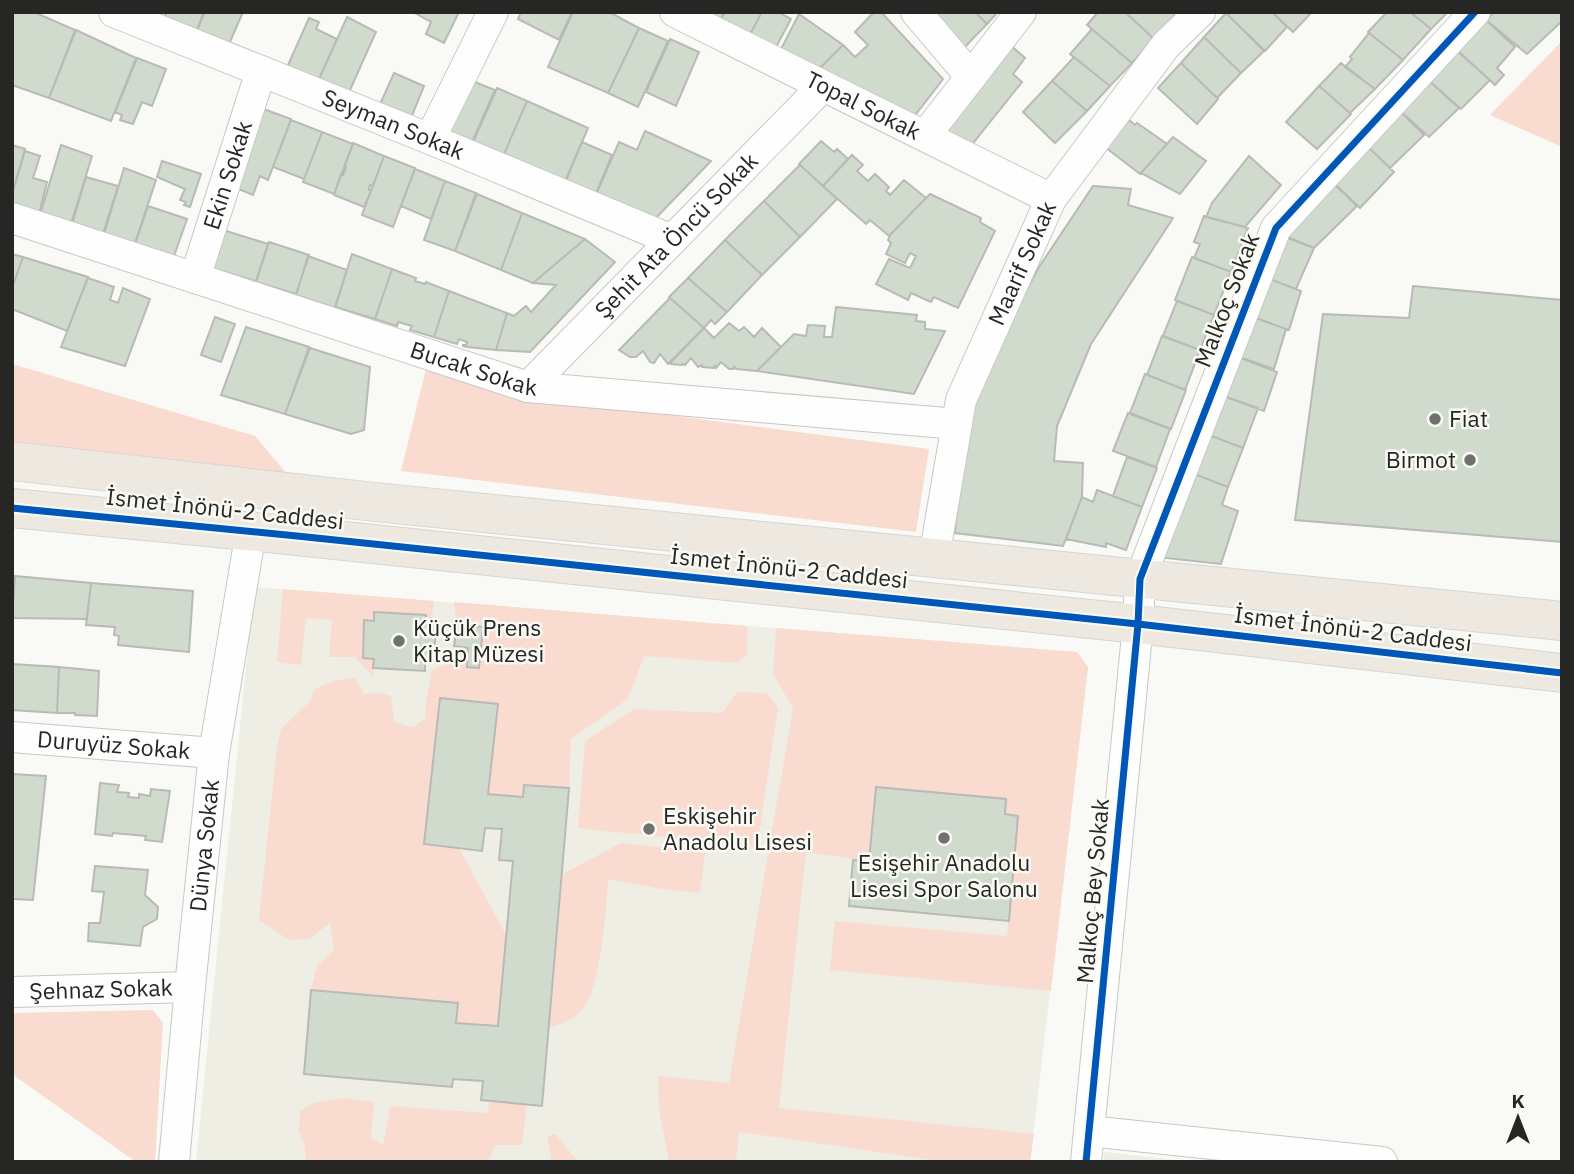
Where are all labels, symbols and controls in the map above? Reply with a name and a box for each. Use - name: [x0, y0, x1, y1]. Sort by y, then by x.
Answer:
- street label: Topal Sokak: [801, 63, 926, 146]
- street label: Seyman Sokak: [318, 81, 469, 166]
- street label: Ekin Sokak: [195, 117, 258, 233]
- street label: Şehit Ata Öncü Sokak: [588, 145, 764, 324]
- street label: Maarif Sokak: [980, 196, 1062, 330]
- street label: Malkoç Sokak: [1187, 228, 1265, 371]
- street label: Bucak Sokak: [407, 333, 538, 402]
- place label: Fiat: [1449, 403, 1488, 433]
- marker: Fiat: [1427, 411, 1443, 427]
- place label: Birmot: [1386, 444, 1456, 474]
- marker: Birmot: [1462, 452, 1478, 468]
- street label: İsmet İnönü-2 Caddesi: [105, 481, 346, 535]
- street label: İsmet İnönü-2 Caddesi: [669, 540, 910, 594]
- street label: İsmet İnönü-2 Caddesi: [1233, 599, 1474, 657]
- place label: Küçük Prens Kitap Müzesi: [413, 612, 544, 668]
- marker: Küçük Prens Kitap Müzesi: [391, 633, 407, 649]
- street label: Duruyüz Sokak: [36, 723, 191, 765]
- street label: Dünya Sokak: [182, 778, 225, 913]
- street label: Malkoç Bey Sokak: [1069, 797, 1115, 985]
- place label: Eskişehir Anadolu Lisesi: [663, 800, 812, 856]
- marker: Eskişehir Anadolu Lisesi: [641, 821, 657, 837]
- marker: Esişehir Anadolu Lisesi Spor Salonu: [936, 830, 952, 846]
- place label: Esişehir Anadolu Lisesi Spor Salonu: [850, 847, 1038, 903]
- street label: Şehnaz Sokak: [29, 971, 173, 1006]
- north arrow: [1483, 1083, 1553, 1153]
- text: K: [1511, 1089, 1525, 1113]

